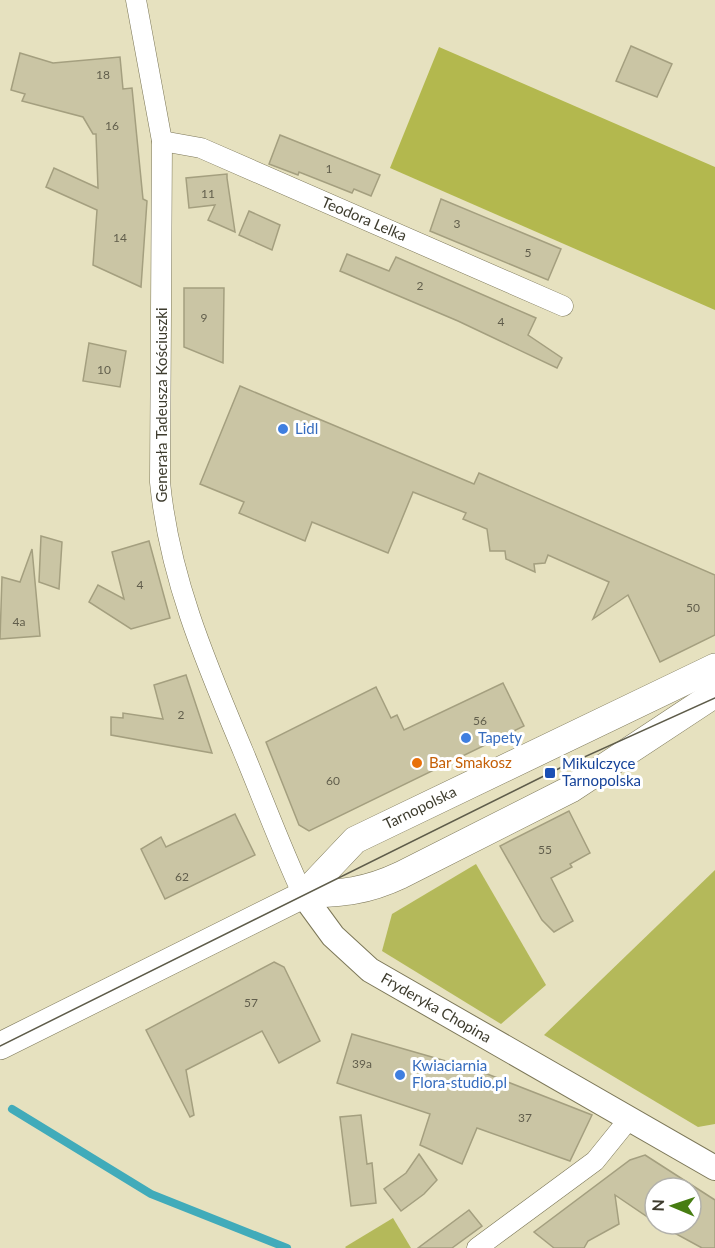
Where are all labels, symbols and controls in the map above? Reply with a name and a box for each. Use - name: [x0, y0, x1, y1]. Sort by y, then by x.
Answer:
- house number: 18: [96, 67, 110, 82]
- house number: 16: [105, 118, 119, 133]
- house number: 1: [326, 161, 333, 176]
- house number: 11: [201, 186, 215, 201]
- street label: Teodora Lelka: [319, 192, 410, 244]
- house number: 3: [454, 216, 461, 231]
- house number: 14: [113, 230, 127, 245]
- house number: 5: [525, 245, 532, 260]
- house number: 2: [417, 278, 424, 293]
- street label: Generała Tadeusza Kościuszki: [152, 307, 170, 503]
- house number: 9: [201, 310, 208, 325]
- house number: 4: [498, 314, 505, 329]
- house number: 10: [97, 362, 111, 377]
- place label: Lidl: [295, 419, 318, 437]
- marker: Lidl: [276, 422, 290, 436]
- house number: 4: [137, 577, 144, 592]
- house number: 50: [686, 600, 700, 615]
- house number: 4a: [13, 614, 25, 629]
- house number: 2: [178, 707, 185, 722]
- house number: 56: [473, 713, 487, 728]
- place label: Tapety: [478, 728, 522, 746]
- marker: Tapety: [459, 731, 473, 745]
- place label: Bar Smakosz: [429, 753, 512, 771]
- place label: Mikulczyce Tarnopolska: [562, 754, 641, 789]
- marker: Bar Smakosz: [410, 756, 424, 770]
- marker: Mikulczyce Tarnopolska: [543, 766, 557, 780]
- house number: 60: [326, 773, 340, 788]
- street label: Tarnopolska: [380, 782, 459, 832]
- house number: 55: [538, 842, 552, 857]
- house number: 62: [175, 869, 189, 884]
- street label: Fryderyka Chopina: [378, 968, 495, 1046]
- house number: 57: [244, 995, 258, 1010]
- house number: 39a: [352, 1056, 372, 1071]
- place label: Kwiaciarnia Flora-studio.pl: [412, 1056, 507, 1091]
- marker: Kwiaciarnia Flora-studio.pl: [393, 1068, 407, 1082]
- house number: 37: [518, 1110, 532, 1125]
- north arrow: [643, 1176, 703, 1236]
- text: N: [648, 1199, 667, 1212]

